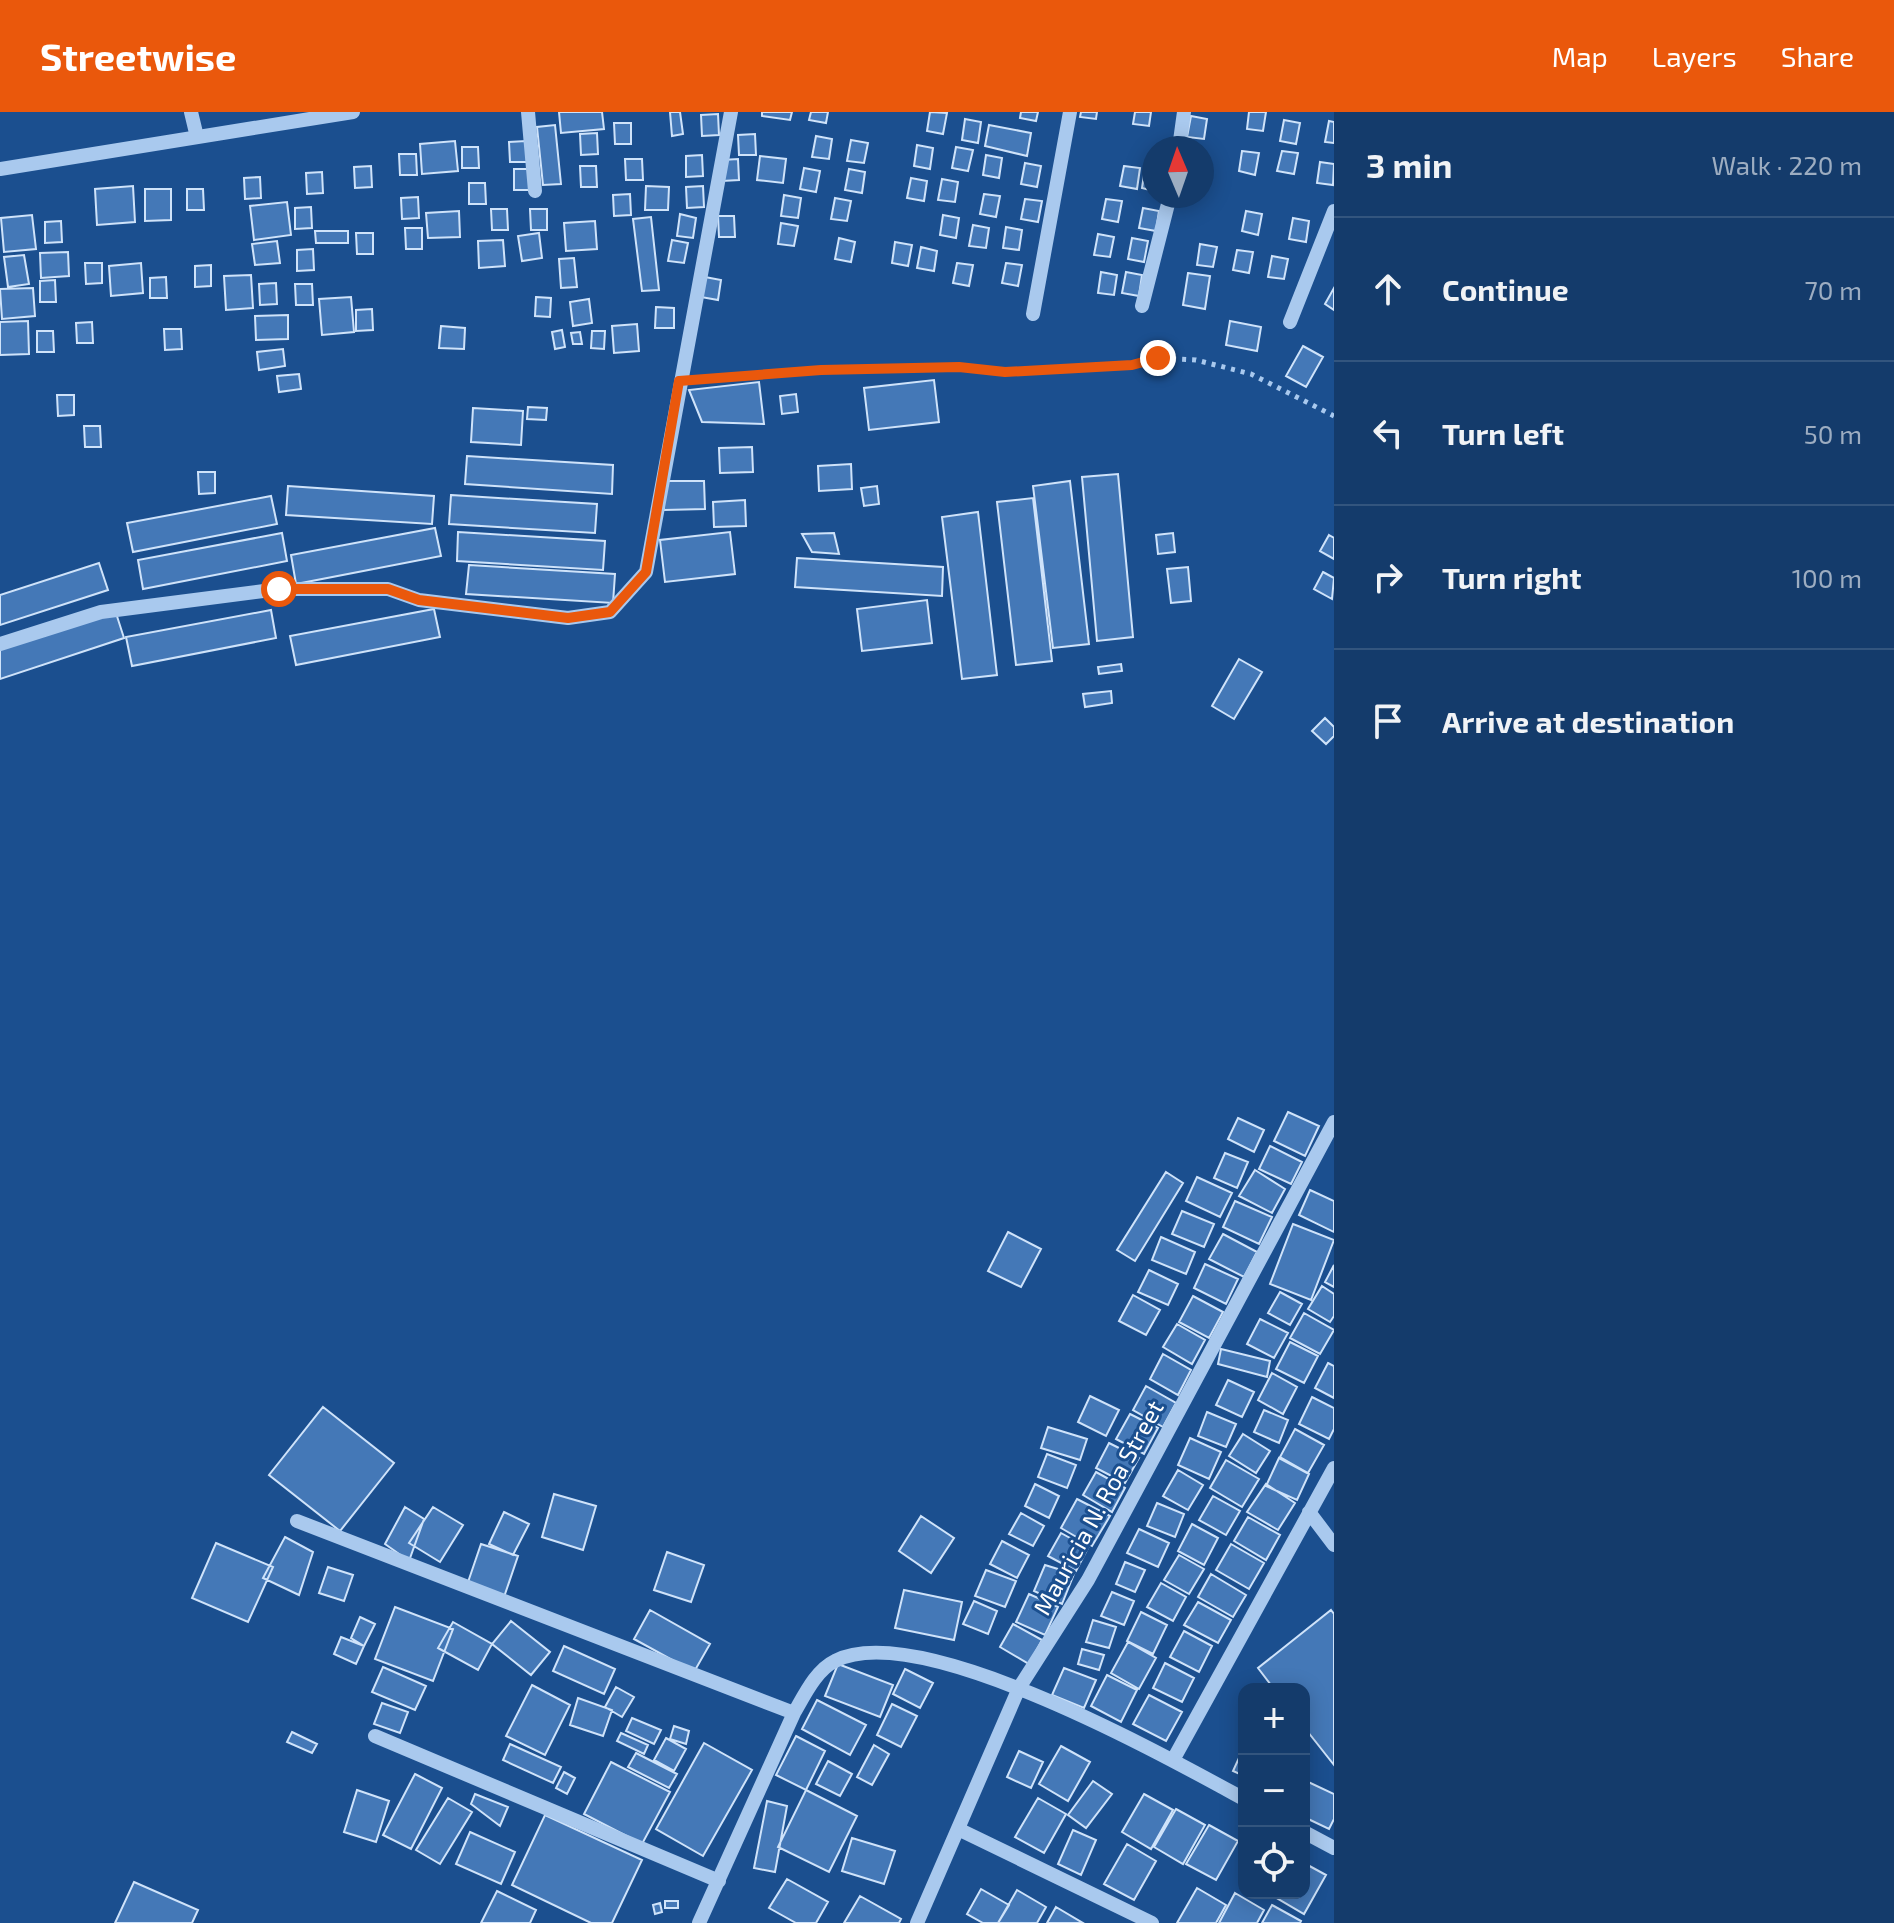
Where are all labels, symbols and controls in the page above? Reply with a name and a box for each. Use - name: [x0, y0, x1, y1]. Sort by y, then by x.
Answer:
- text: Streetwise: [40, 33, 236, 79]
- text: Map: [1552, 39, 1608, 73]
- text: Layers: [1652, 39, 1737, 73]
- text: Share: [1781, 39, 1854, 73]
- north arrow: [1142, 136, 1214, 208]
- text: 3 min: [1366, 144, 1452, 185]
- text: Walk · 220 m: [1711, 149, 1862, 180]
- icon: ahead: [1366, 267, 1410, 311]
- text: Continue: [1442, 271, 1569, 307]
- text: 70 m: [1804, 274, 1862, 305]
- route end: [1140, 340, 1176, 376]
- icon: left: [1366, 411, 1410, 455]
- text: Turn left: [1442, 415, 1564, 451]
- text: 50 m: [1804, 418, 1862, 449]
- icon: right: [1366, 555, 1410, 599]
- text: Turn right: [1442, 559, 1582, 595]
- text: 100 m: [1792, 562, 1862, 593]
- route start: [261, 571, 297, 607]
- icon: arrive: [1366, 699, 1410, 743]
- text: Arrive at destination: [1442, 703, 1734, 739]
- street label: Mauricia N. Roa Street: [1027, 1395, 1169, 1620]
- map controls: [1238, 1683, 1310, 1899]
- button: +: [1238, 1683, 1310, 1755]
- button: −: [1238, 1755, 1310, 1827]
- button: locate: [1238, 1827, 1310, 1899]

